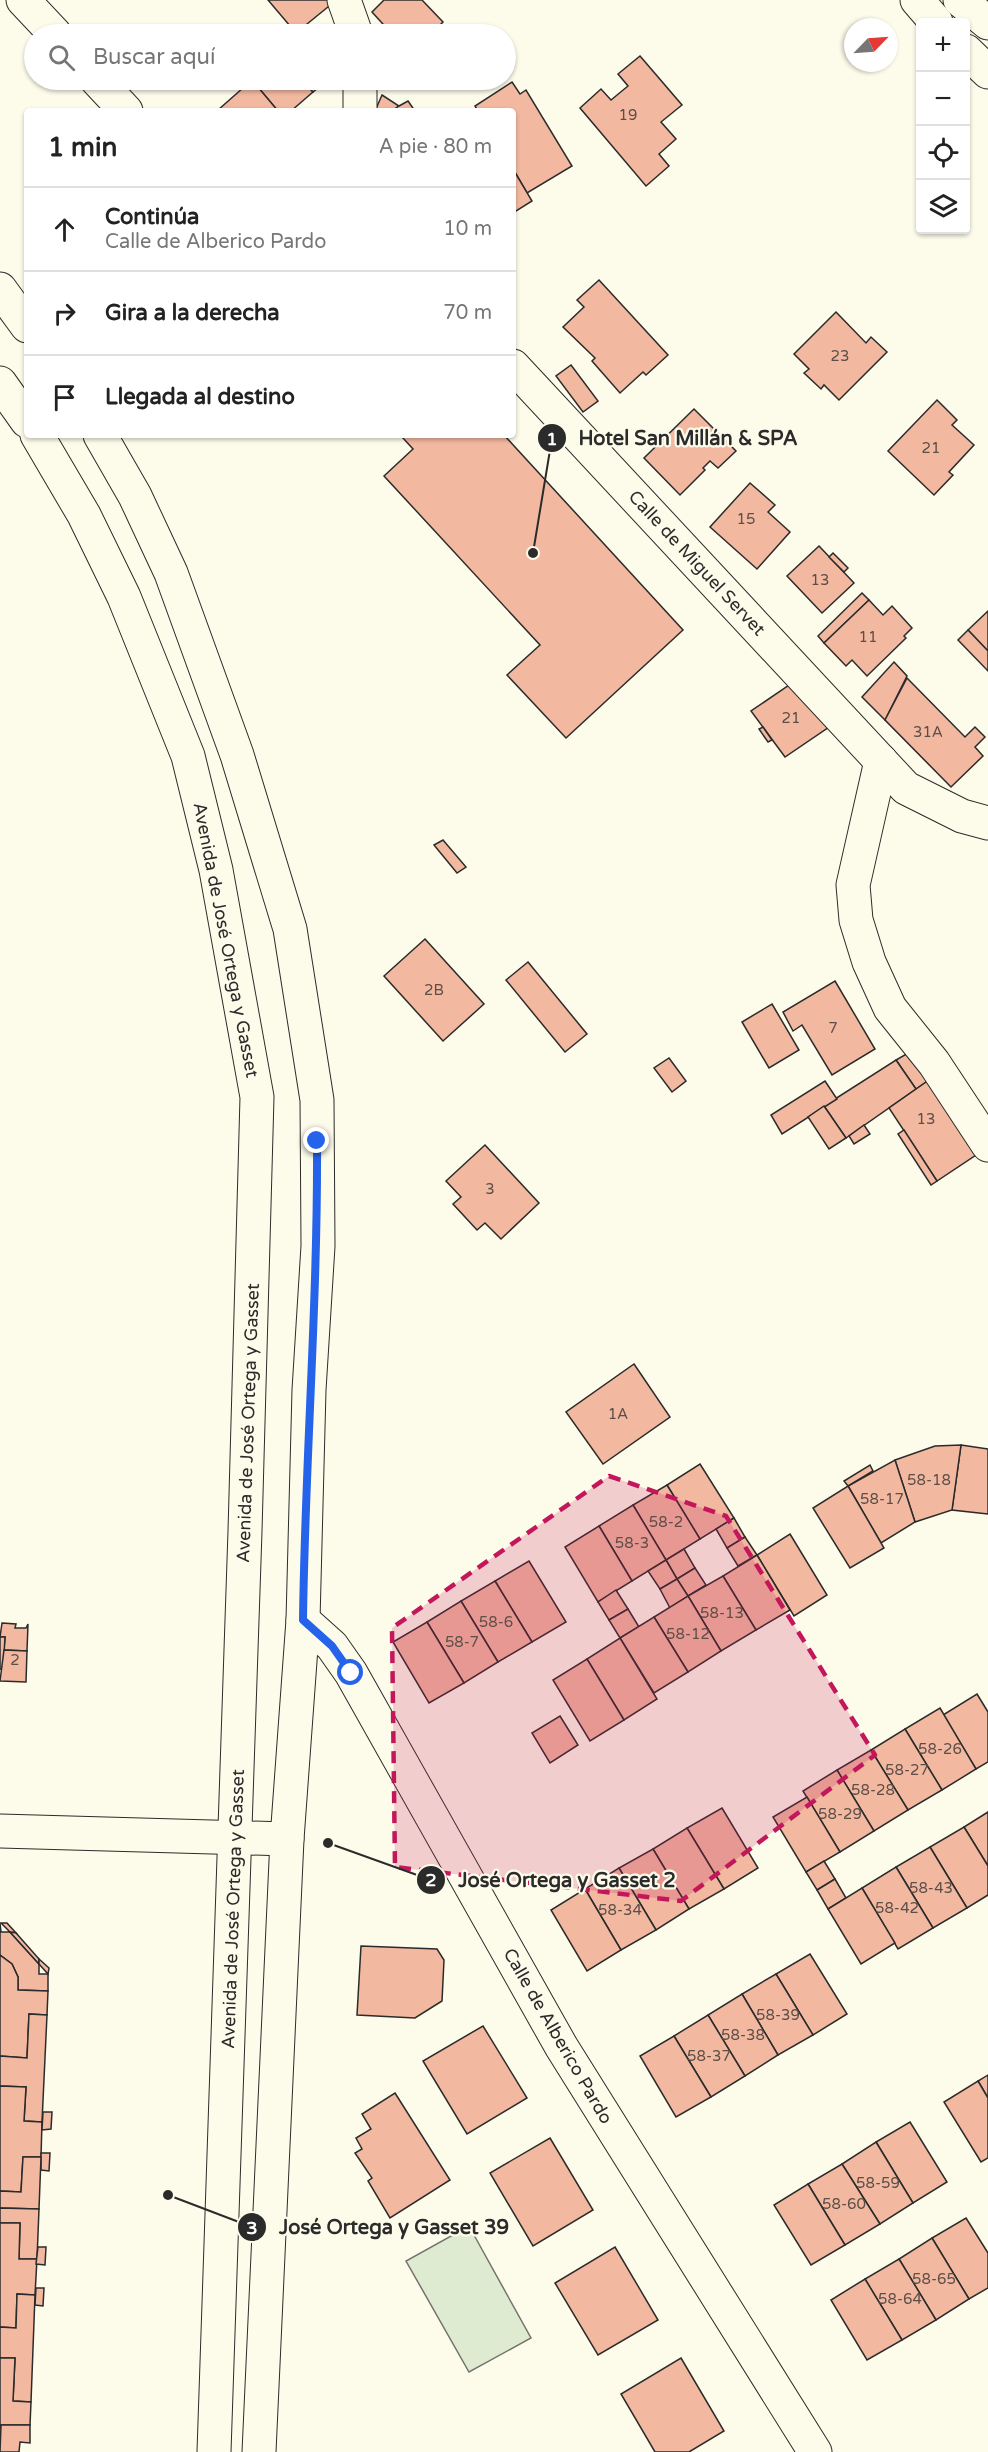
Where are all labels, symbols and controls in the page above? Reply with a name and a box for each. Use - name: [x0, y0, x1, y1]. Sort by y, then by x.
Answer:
- north arrow: [844, 18, 898, 72]
- map controls: [916, 18, 970, 234]
- button: +: [916, 18, 970, 72]
- search box: [24, 24, 516, 90]
- icon: search: [45, 41, 78, 74]
- text: Buscar aquí: [93, 44, 215, 70]
- button: −: [916, 72, 970, 126]
- house number: 19: [619, 106, 637, 124]
- button: locate: [916, 126, 970, 180]
- text: 1 min: [48, 132, 117, 163]
- text: A pie · 80 m: [379, 135, 492, 159]
- button: layers: [916, 180, 970, 234]
- text: Continúa: [105, 204, 199, 230]
- icon: ahead: [48, 213, 81, 246]
- text: 10 m: [443, 217, 492, 241]
- text: Calle de Alberico Pardo: [105, 230, 326, 254]
- icon: right: [48, 297, 81, 330]
- text: Gira a la derecha: [105, 300, 280, 326]
- text: 70 m: [443, 301, 492, 325]
- house number: 23: [831, 347, 849, 365]
- icon: arrive: [48, 381, 81, 414]
- text: Llegada al destino: [105, 384, 295, 410]
- callout: Hotel San Millán & SPA: [537, 419, 810, 457]
- text: Hotel San Millán & SPA: [578, 427, 798, 451]
- text: 1: [546, 428, 558, 450]
- house number: 21: [922, 439, 940, 457]
- street label: Calle de Miguel Servet: [624, 486, 770, 640]
- house number: 15: [737, 510, 755, 528]
- house number: 13: [811, 571, 829, 589]
- house number: 11: [859, 628, 877, 646]
- house number: 21: [782, 709, 800, 727]
- house number: 31A: [913, 723, 943, 741]
- street label: Avenida de José Ortega y Gasset: [188, 801, 264, 1080]
- house number: 2B: [424, 981, 444, 999]
- house number: 7: [828, 1019, 838, 1037]
- house number: 13: [917, 1110, 935, 1128]
- route end: [303, 1127, 329, 1153]
- house number: 3: [485, 1180, 495, 1198]
- street label: Avenida de José Ortega y Gasset: [232, 1283, 264, 1563]
- house number: 1A: [608, 1405, 628, 1423]
- house number: 58-18: [907, 1471, 951, 1489]
- house number: 58-17: [860, 1490, 904, 1508]
- house number: 58-2: [649, 1513, 683, 1531]
- house number: 58-3: [615, 1534, 649, 1552]
- house number: 58-13: [700, 1604, 744, 1622]
- house number: 58-6: [479, 1613, 513, 1631]
- house number: 58-12: [666, 1625, 710, 1643]
- house number: 58-7: [445, 1633, 479, 1651]
- house number: 2: [10, 1651, 20, 1669]
- route start: [337, 1659, 363, 1685]
- house number: 58-26: [918, 1740, 962, 1758]
- house number: 58-27: [885, 1761, 929, 1779]
- street label: Avenida de José Ortega y Gasset: [217, 1769, 249, 2049]
- house number: 58-28: [851, 1781, 895, 1799]
- house number: 58-29: [818, 1805, 862, 1823]
- callout: José Ortega y Gasset 2: [416, 1861, 687, 1899]
- text: 2: [425, 1869, 437, 1891]
- text: José Ortega y Gasset 2: [457, 1869, 676, 1893]
- house number: 58-43: [909, 1879, 953, 1897]
- house number: 58-42: [875, 1899, 919, 1917]
- house number: 58-34: [598, 1901, 642, 1919]
- street label: Calle de Alberico Pardo: [499, 1944, 617, 2128]
- house number: 58-39: [756, 2006, 800, 2024]
- house number: 58-38: [721, 2026, 765, 2044]
- house number: 58-37: [687, 2047, 731, 2065]
- house number: 58-59: [856, 2174, 900, 2192]
- house number: 58-60: [822, 2195, 866, 2213]
- callout: José Ortega y Gasset 39: [237, 2208, 521, 2246]
- text: José Ortega y Gasset 39: [278, 2216, 509, 2240]
- text: 3: [246, 2217, 258, 2239]
- house number: 58-65: [912, 2270, 956, 2288]
- house number: 58-64: [878, 2290, 922, 2308]

